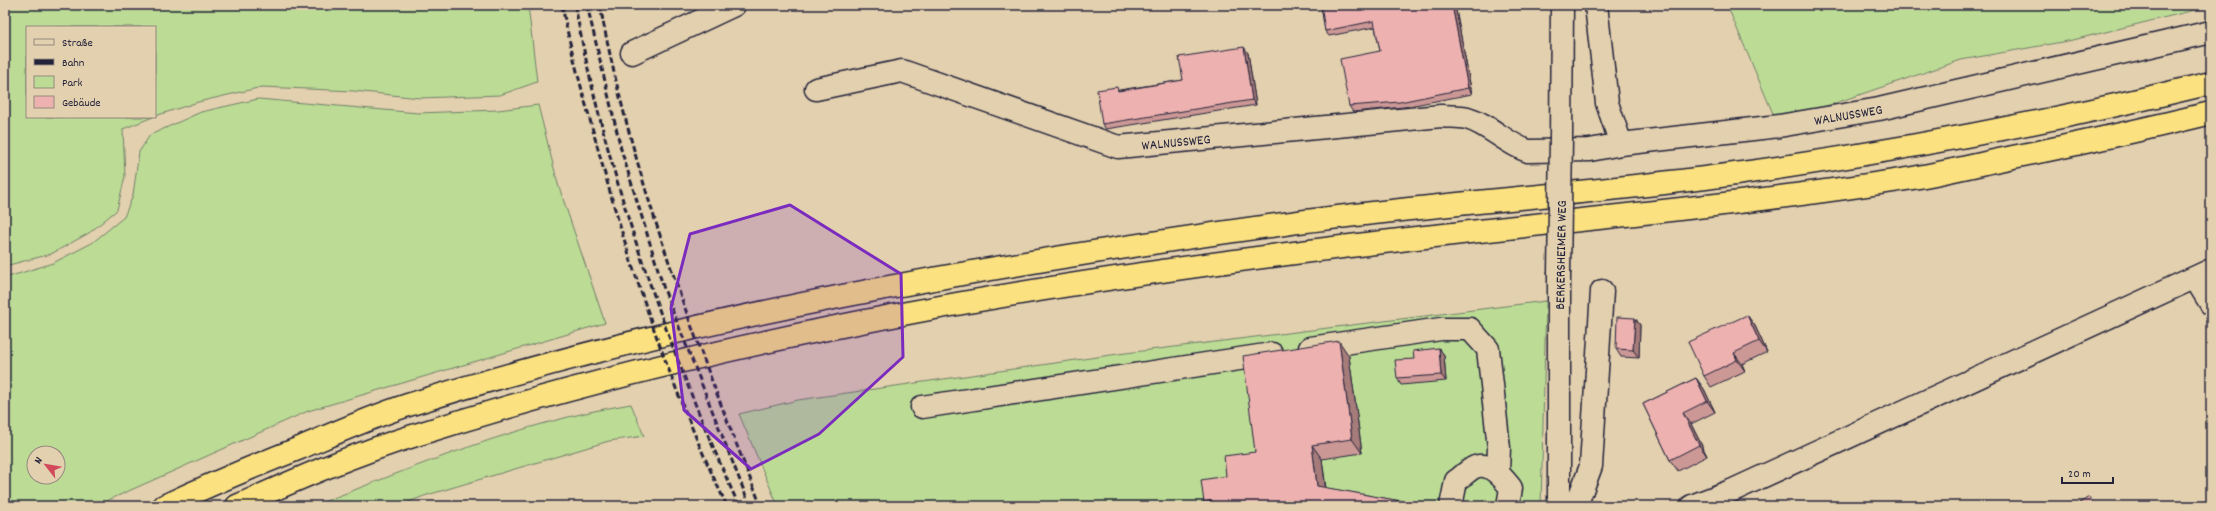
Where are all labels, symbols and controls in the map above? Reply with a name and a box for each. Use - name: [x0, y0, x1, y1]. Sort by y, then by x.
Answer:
- legend: [26, 26, 156, 118]
- text: Straße: [62, 35, 93, 52]
- text: Bahn: [62, 55, 85, 72]
- text: Park: [62, 75, 83, 92]
- text: Gebäude: [62, 95, 101, 112]
- street label: WALNUSSWEG: [1813, 101, 1884, 132]
- street label: WALNUSSWEG: [1141, 130, 1211, 157]
- street label: BERKERSHEIMER WEG: [1551, 200, 1573, 310]
- north arrow: [26, 445, 66, 485]
- text: N: [31, 454, 48, 467]
- scale bar: [2062, 459, 2113, 485]
- text: 20 m: [2068, 466, 2091, 483]

